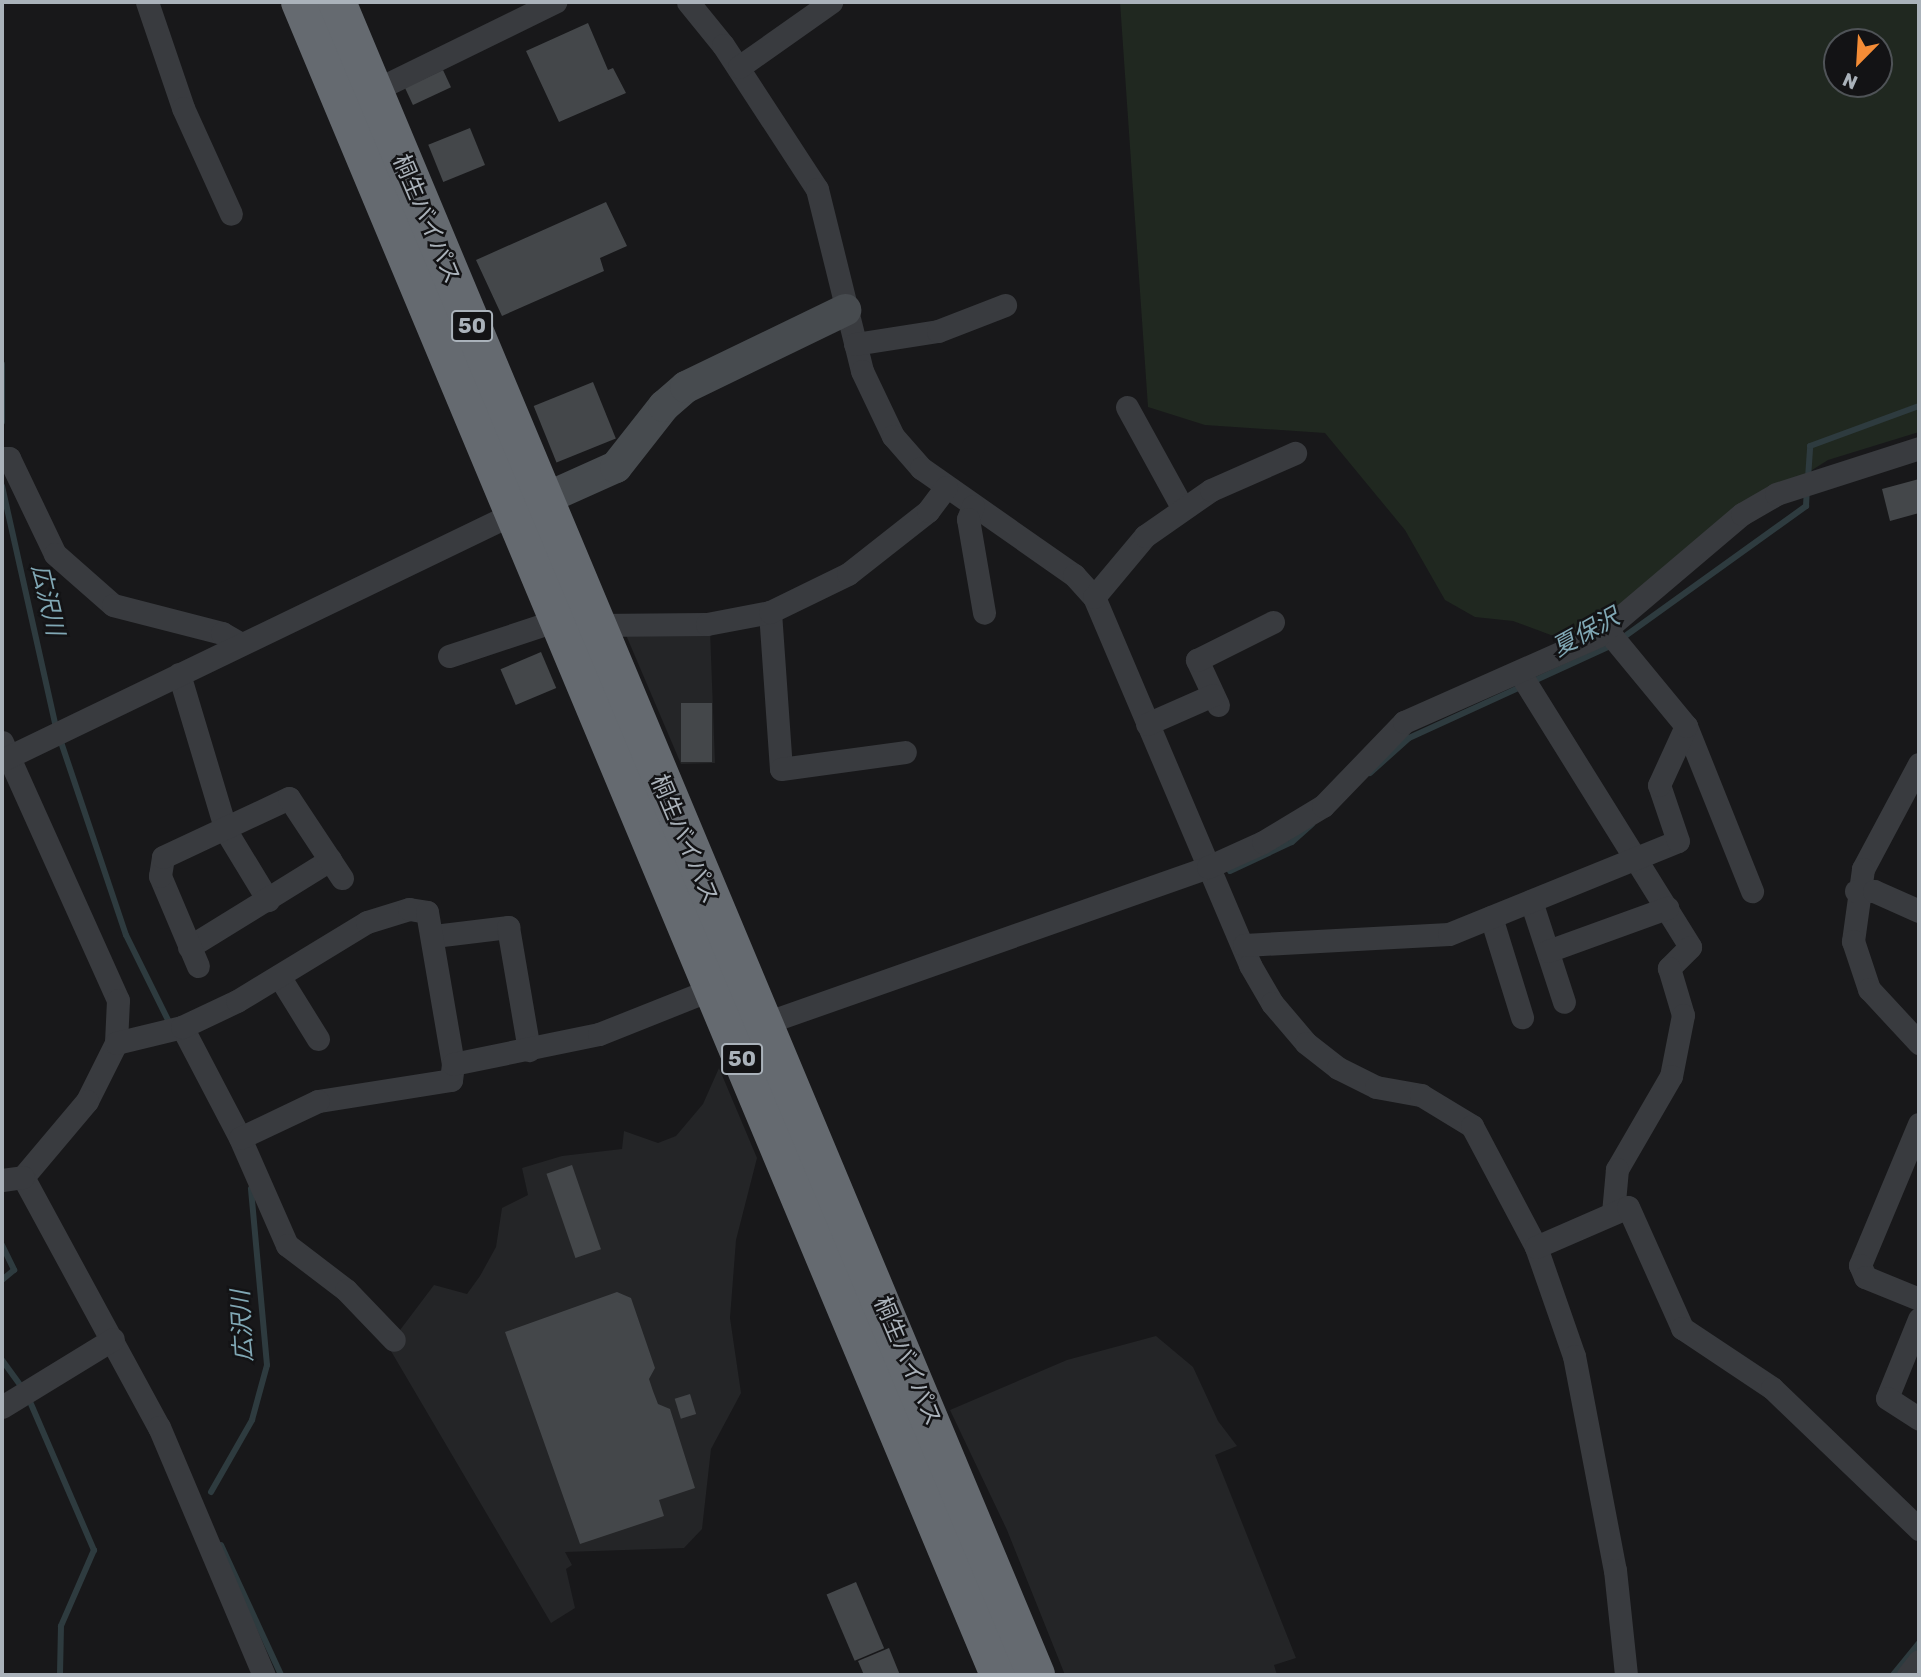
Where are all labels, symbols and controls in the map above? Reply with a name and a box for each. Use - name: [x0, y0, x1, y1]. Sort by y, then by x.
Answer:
- north arrow: [1823, 28, 1893, 98]
- text: N: [1839, 68, 1861, 94]
- street label: 桐生バイパス: [387, 150, 467, 288]
- road number: 50: [451, 308, 493, 344]
- water label: 広沢川: [25, 562, 69, 638]
- water label: 夏保沢: [1548, 603, 1624, 663]
- street label: 桐生バイパス: [645, 770, 725, 908]
- road number: 50: [721, 1042, 763, 1076]
- water label: 広沢川: [227, 1289, 259, 1363]
- street label: 桐生バイパス: [868, 1292, 948, 1430]

